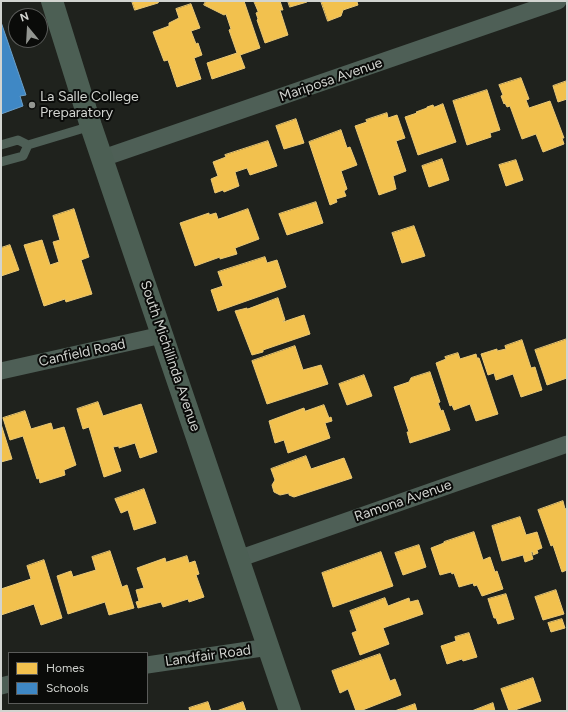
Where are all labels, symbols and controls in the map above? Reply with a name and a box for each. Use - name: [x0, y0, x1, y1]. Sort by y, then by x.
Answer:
- north arrow: [8, 8, 48, 48]
- text: N: [18, 10, 30, 25]
- street label: Mariposa Avenue: [277, 55, 385, 105]
- place label: La Salle College Preparatory: [40, 89, 139, 122]
- marker: La Salle College Preparatory: [27, 100, 37, 110]
- street label: South Michillinda Avenue: [136, 278, 204, 434]
- street label: Canfield Road: [37, 336, 127, 370]
- street label: Ramona Avenue: [352, 477, 454, 525]
- street label: Landfair Road: [164, 642, 252, 670]
- legend: [8, 652, 148, 704]
- text: Homes: [46, 661, 84, 675]
- text: Schools: [46, 681, 89, 695]

